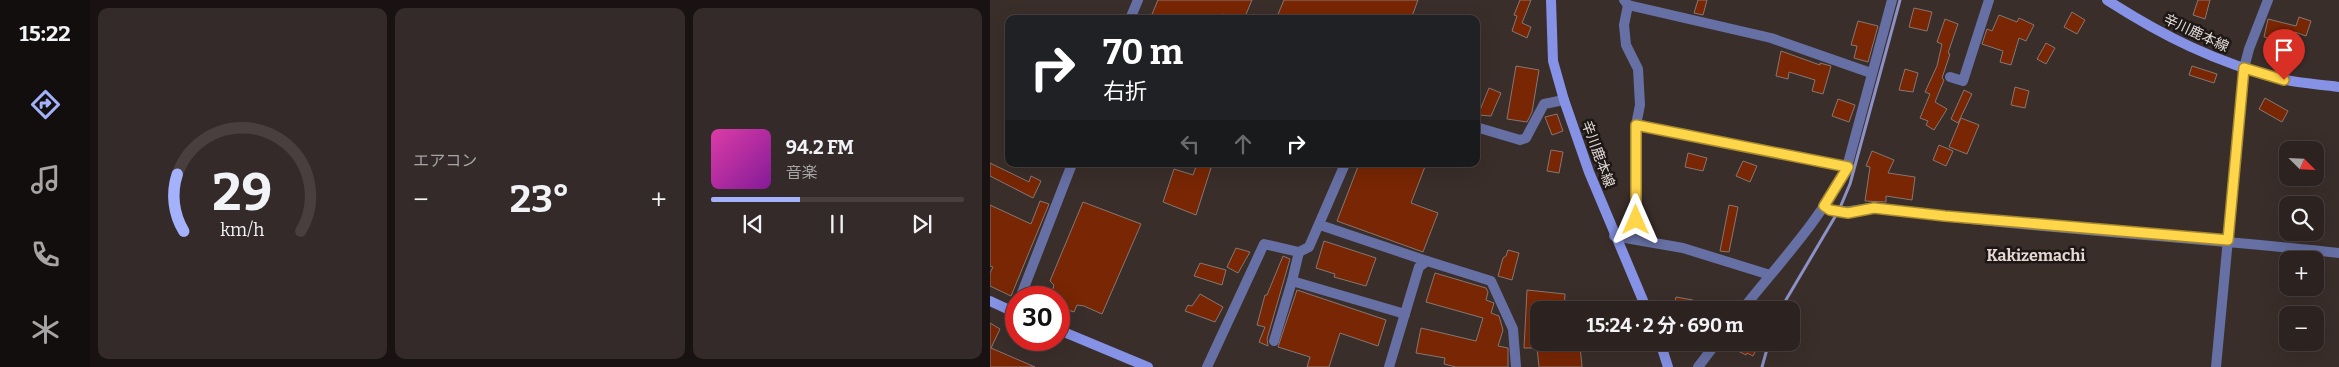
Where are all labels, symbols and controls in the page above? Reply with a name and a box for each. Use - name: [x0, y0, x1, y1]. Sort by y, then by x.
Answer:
- street label: 辛川鹿本線: [2161, 11, 2231, 55]
- text: 15:22: [19, 20, 71, 47]
- pin: [2263, 29, 2305, 80]
- text: 70 m: [1103, 31, 1183, 73]
- icon: right: [1020, 35, 1085, 100]
- icon: arrive: [2270, 36, 2298, 64]
- text: 右折: [1103, 78, 1147, 105]
- icon: directions: [28, 87, 63, 122]
- street label: 辛川鹿本線: [1578, 118, 1618, 190]
- icon: left: [1176, 130, 1204, 158]
- icon: ahead: [1229, 130, 1257, 158]
- icon: right: [1282, 130, 1310, 158]
- text: 94.2 FM: [786, 136, 854, 159]
- north arrow: [2279, 141, 2324, 186]
- map controls: [2279, 141, 2324, 351]
- text: エアコン: [413, 151, 477, 170]
- text: 29: [213, 161, 273, 224]
- icon: music: [28, 162, 63, 197]
- text: 音楽: [786, 163, 818, 182]
- text: 23°: [510, 176, 570, 222]
- text: −: [413, 183, 429, 216]
- text: +: [651, 183, 667, 216]
- position arrow: [1609, 193, 1661, 245]
- button: search: [2279, 196, 2324, 241]
- icon: previous: [739, 210, 767, 238]
- icon: pause: [823, 210, 851, 238]
- icon: next: [908, 210, 936, 238]
- text: km/h: [221, 219, 265, 241]
- icon: phone: [28, 237, 63, 272]
- district label: Kakizemachi: [1987, 246, 2085, 265]
- button: +: [2279, 251, 2324, 296]
- speed limit sign: 30: [1005, 286, 1070, 351]
- button: −: [2279, 306, 2324, 351]
- icon: climate: [28, 312, 63, 347]
- text: 15:24 · 2 分 · 690 m: [1586, 314, 1744, 337]

